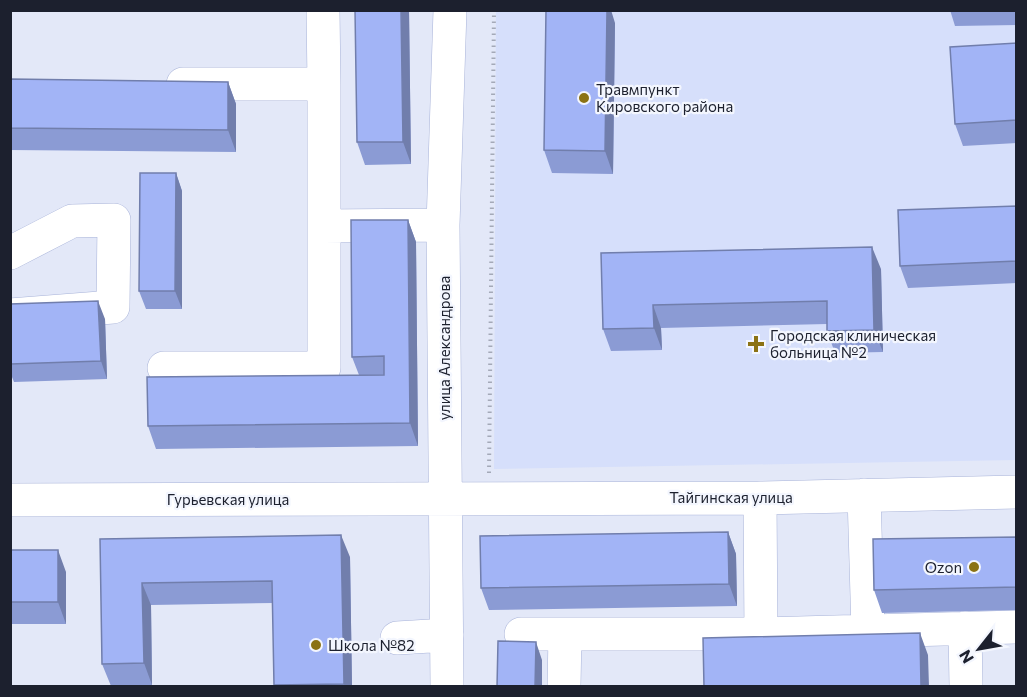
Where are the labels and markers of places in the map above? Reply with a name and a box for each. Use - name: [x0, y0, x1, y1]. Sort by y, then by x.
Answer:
- place label: Травмпункт Кировского района: [596, 80, 733, 115]
- marker: Травмпункт Кировского района: [577, 91, 591, 105]
- place label: Городская клиническая больница №2: [770, 326, 936, 361]
- marker: Городская клиническая больница №2: [747, 335, 765, 353]
- place label: Ozon: [925, 558, 962, 576]
- marker: Ozon: [967, 560, 981, 574]
- place label: Школа №82: [328, 636, 415, 654]
- marker: Школа №82: [309, 638, 323, 652]

